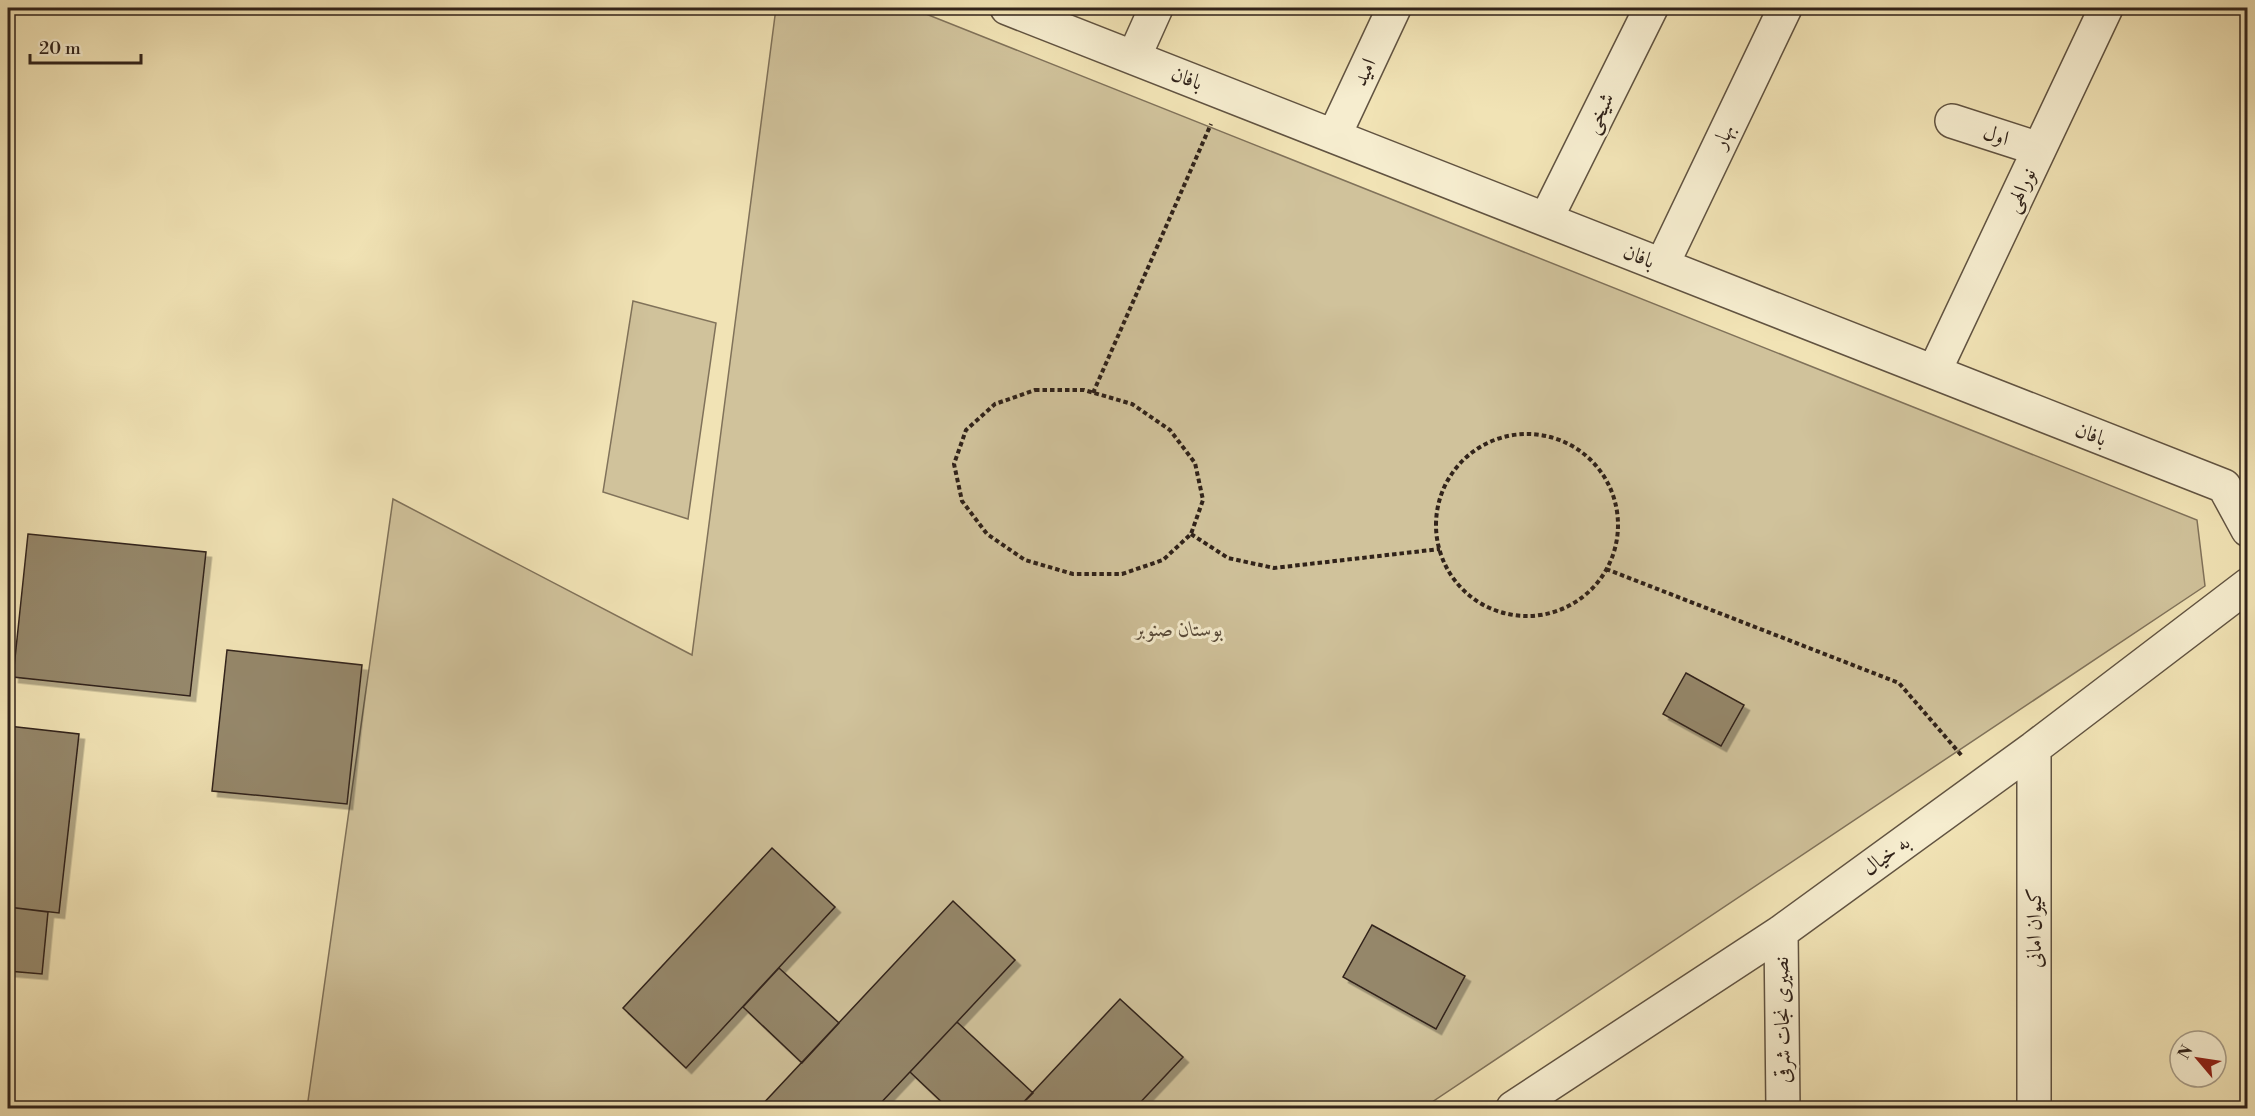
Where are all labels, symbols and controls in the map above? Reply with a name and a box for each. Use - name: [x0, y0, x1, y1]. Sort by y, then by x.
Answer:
- scale bar: [30, 27, 141, 65]
- text: 20 m: [39, 37, 81, 60]
- street label: امید: [1347, 54, 1383, 90]
- street label: بافان: [1167, 61, 1206, 97]
- street label: شیخی: [1579, 89, 1621, 138]
- street label: بهار: [1706, 120, 1741, 155]
- street label: اول: [1979, 120, 2012, 152]
- street label: نورالهی: [1999, 164, 2042, 217]
- street label: بافان: [1619, 239, 1658, 275]
- street label: بافان: [2071, 417, 2110, 453]
- park label: بوستان صنوبر: [1133, 617, 1223, 643]
- street label: به خیال: [1858, 830, 1916, 882]
- street label: کیوان امانی: [2022, 888, 2048, 968]
- street label: نصیری نجات شرقی: [1769, 956, 1797, 1084]
- north arrow: [2168, 1029, 2228, 1089]
- text: N: [2174, 1042, 2198, 1063]

